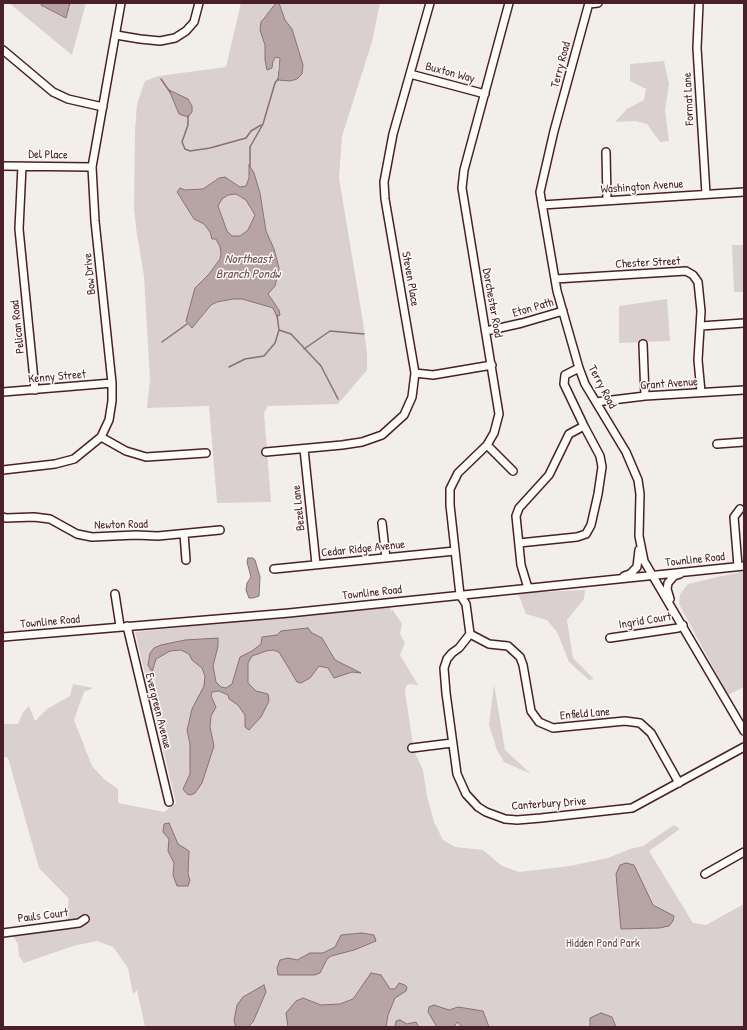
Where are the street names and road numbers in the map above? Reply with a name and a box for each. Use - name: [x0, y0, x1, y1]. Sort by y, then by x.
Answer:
- street label: Terry Road: [548, 40, 574, 90]
- street label: Buxton Way: [424, 59, 476, 87]
- street label: Format Lane: [680, 72, 698, 126]
- street label: Del Place: [28, 147, 68, 163]
- street label: Washington Avenue: [600, 177, 684, 197]
- street label: Steven Place: [398, 251, 422, 307]
- street label: Bow Drive: [81, 252, 99, 296]
- street label: Chester Street: [615, 254, 681, 272]
- street label: Dorchester Road: [479, 267, 505, 339]
- street label: Eton Path: [511, 295, 555, 321]
- street label: Pelican Road: [8, 300, 28, 354]
- street label: Terry Road: [585, 363, 619, 411]
- street label: Kenny Street: [28, 367, 86, 387]
- street label: Grant Avenue: [640, 375, 698, 393]
- street label: Bezel Lane: [289, 484, 309, 532]
- street label: Newton Road: [94, 517, 148, 533]
- street label: Cedar Ridge Avenue: [320, 537, 406, 561]
- street label: Townline Road: [664, 550, 726, 570]
- street label: Townline Road: [341, 583, 403, 603]
- street label: Ingrid Court: [618, 610, 672, 632]
- street label: Townline Road: [20, 612, 80, 632]
- street label: Evergreen Avenue: [142, 672, 174, 750]
- street label: Enfield Lane: [559, 705, 611, 723]
- street label: Canterbury Drive: [511, 794, 587, 814]
- street label: Pauls Court: [17, 906, 69, 926]

